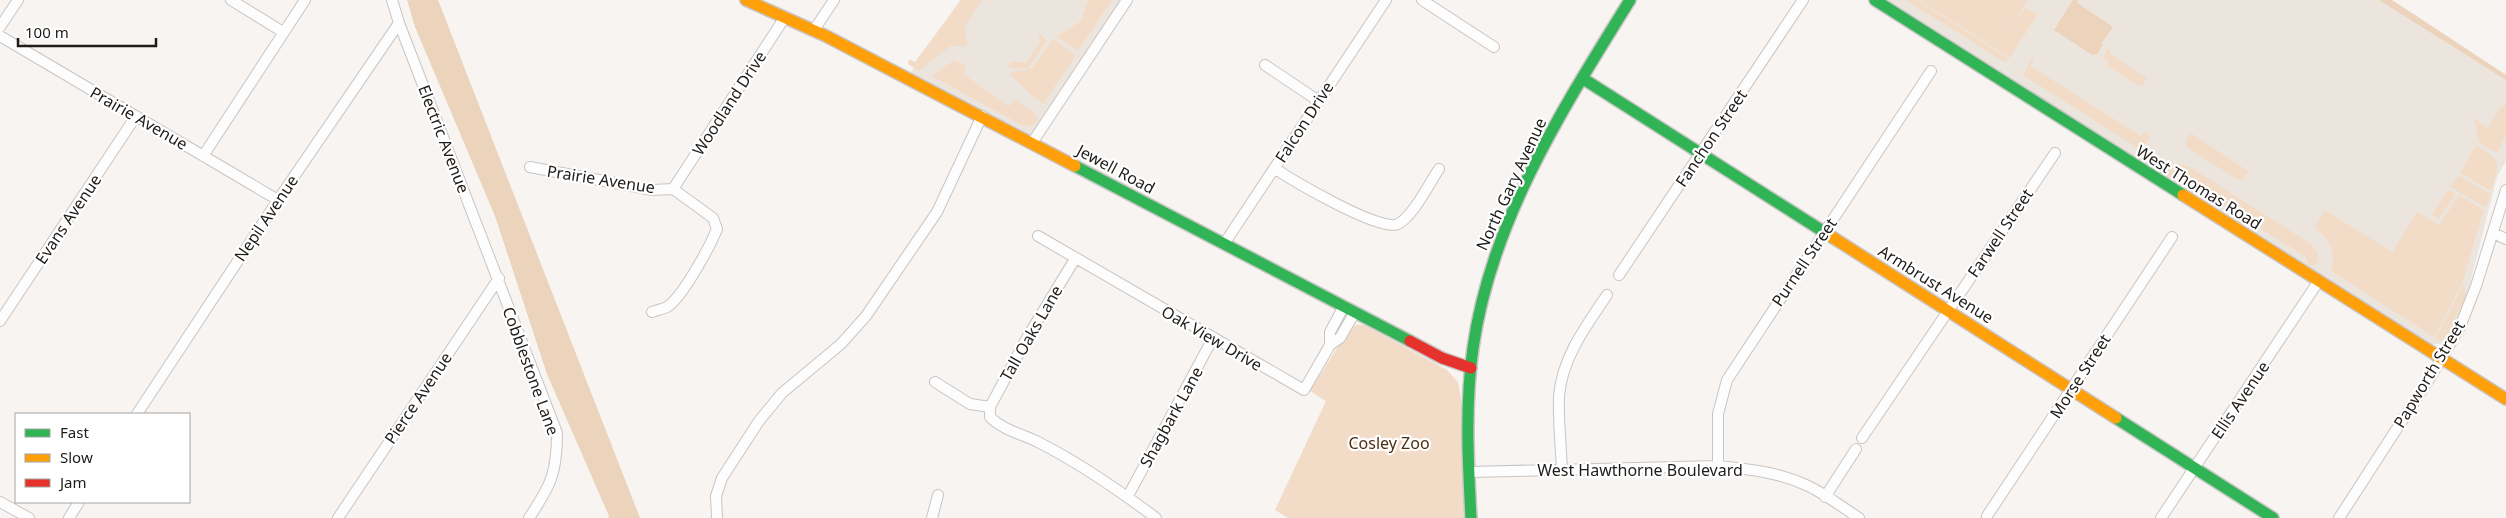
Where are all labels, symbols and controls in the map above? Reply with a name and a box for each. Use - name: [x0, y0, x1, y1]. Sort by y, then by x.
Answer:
- scale bar: [18, 15, 155, 47]
- text: 100 m: [25, 22, 69, 42]
- street label: Woodland Drive: [687, 47, 771, 159]
- street label: Falcon Drive: [1270, 77, 1338, 167]
- street label: Prairie Avenue: [86, 81, 192, 155]
- street label: Electric Avenue: [413, 82, 475, 196]
- street label: Fanchon Street: [1670, 85, 1752, 191]
- street label: North Gary Avenue: [1471, 114, 1551, 254]
- street label: Jewell Road: [1071, 138, 1159, 199]
- street label: West Thomas Road: [2132, 140, 2266, 234]
- street label: Prairie Avenue: [545, 160, 657, 198]
- street label: Evans Avenue: [30, 170, 106, 268]
- street label: Nepil Avenue: [229, 171, 303, 265]
- street label: Farwell Street: [1962, 184, 2038, 282]
- street label: Purnell Street: [1766, 213, 1842, 311]
- street label: Armbrust Avenue: [1874, 240, 1998, 328]
- street label: Tall Oaks Lane: [995, 281, 1067, 385]
- street label: Oak View Drive: [1158, 300, 1266, 376]
- street label: Cobblestone Lane: [498, 304, 564, 438]
- street label: Papworth Street: [2388, 316, 2470, 432]
- street label: Morse Street: [2045, 329, 2116, 422]
- street label: Pierce Avenue: [379, 348, 457, 448]
- street label: Ellis Avenue: [2206, 357, 2274, 443]
- street label: Shagbark Lane: [1134, 363, 1208, 471]
- legend: [15, 413, 190, 503]
- text: Fast: [60, 422, 89, 442]
- park label: Cosley Zoo: [1348, 432, 1430, 454]
- text: Slow: [60, 447, 93, 467]
- street label: West Hawthorne Boulevard: [1537, 459, 1743, 481]
- text: Jam: [58, 472, 87, 492]

